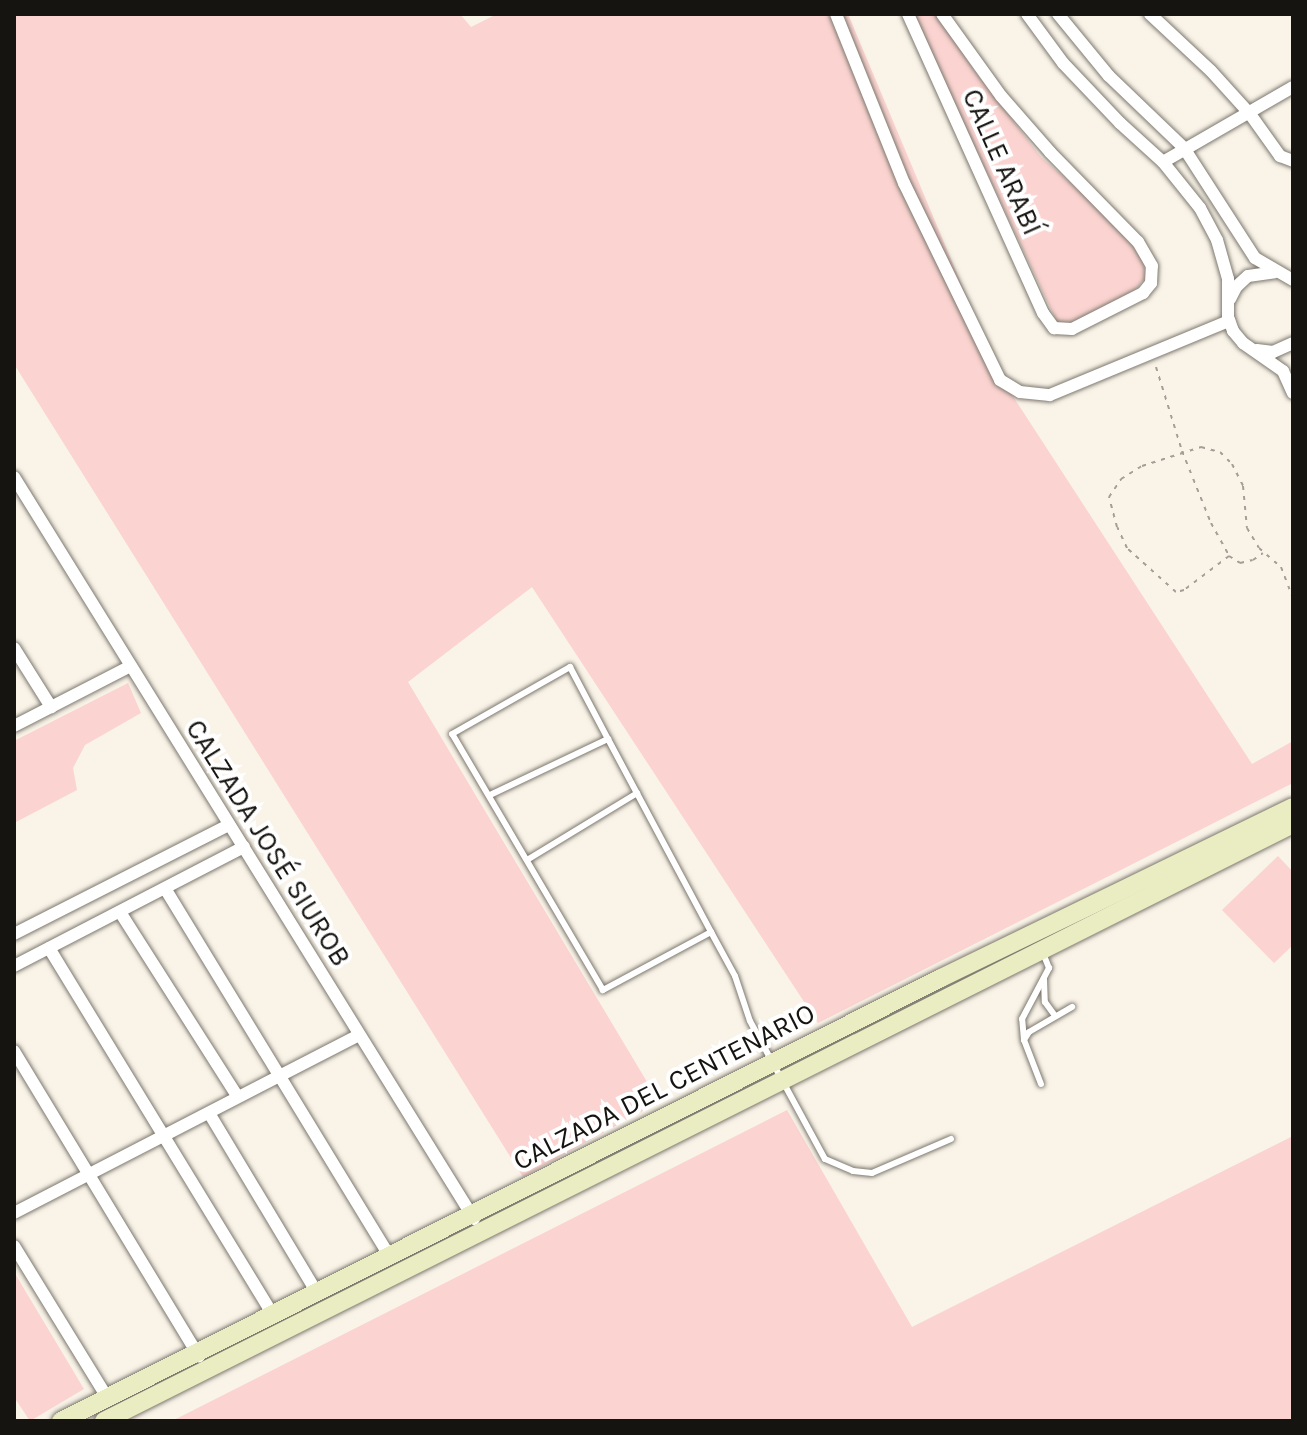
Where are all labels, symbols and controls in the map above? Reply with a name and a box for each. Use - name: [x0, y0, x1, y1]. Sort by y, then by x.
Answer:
- street label: CALLE ARABÍ: [955, 84, 1049, 240]
- street label: CALZADA JOSÉ SIUROB: [178, 713, 358, 973]
- street label: CALZADA DEL CENTENARIO: [507, 996, 821, 1178]

